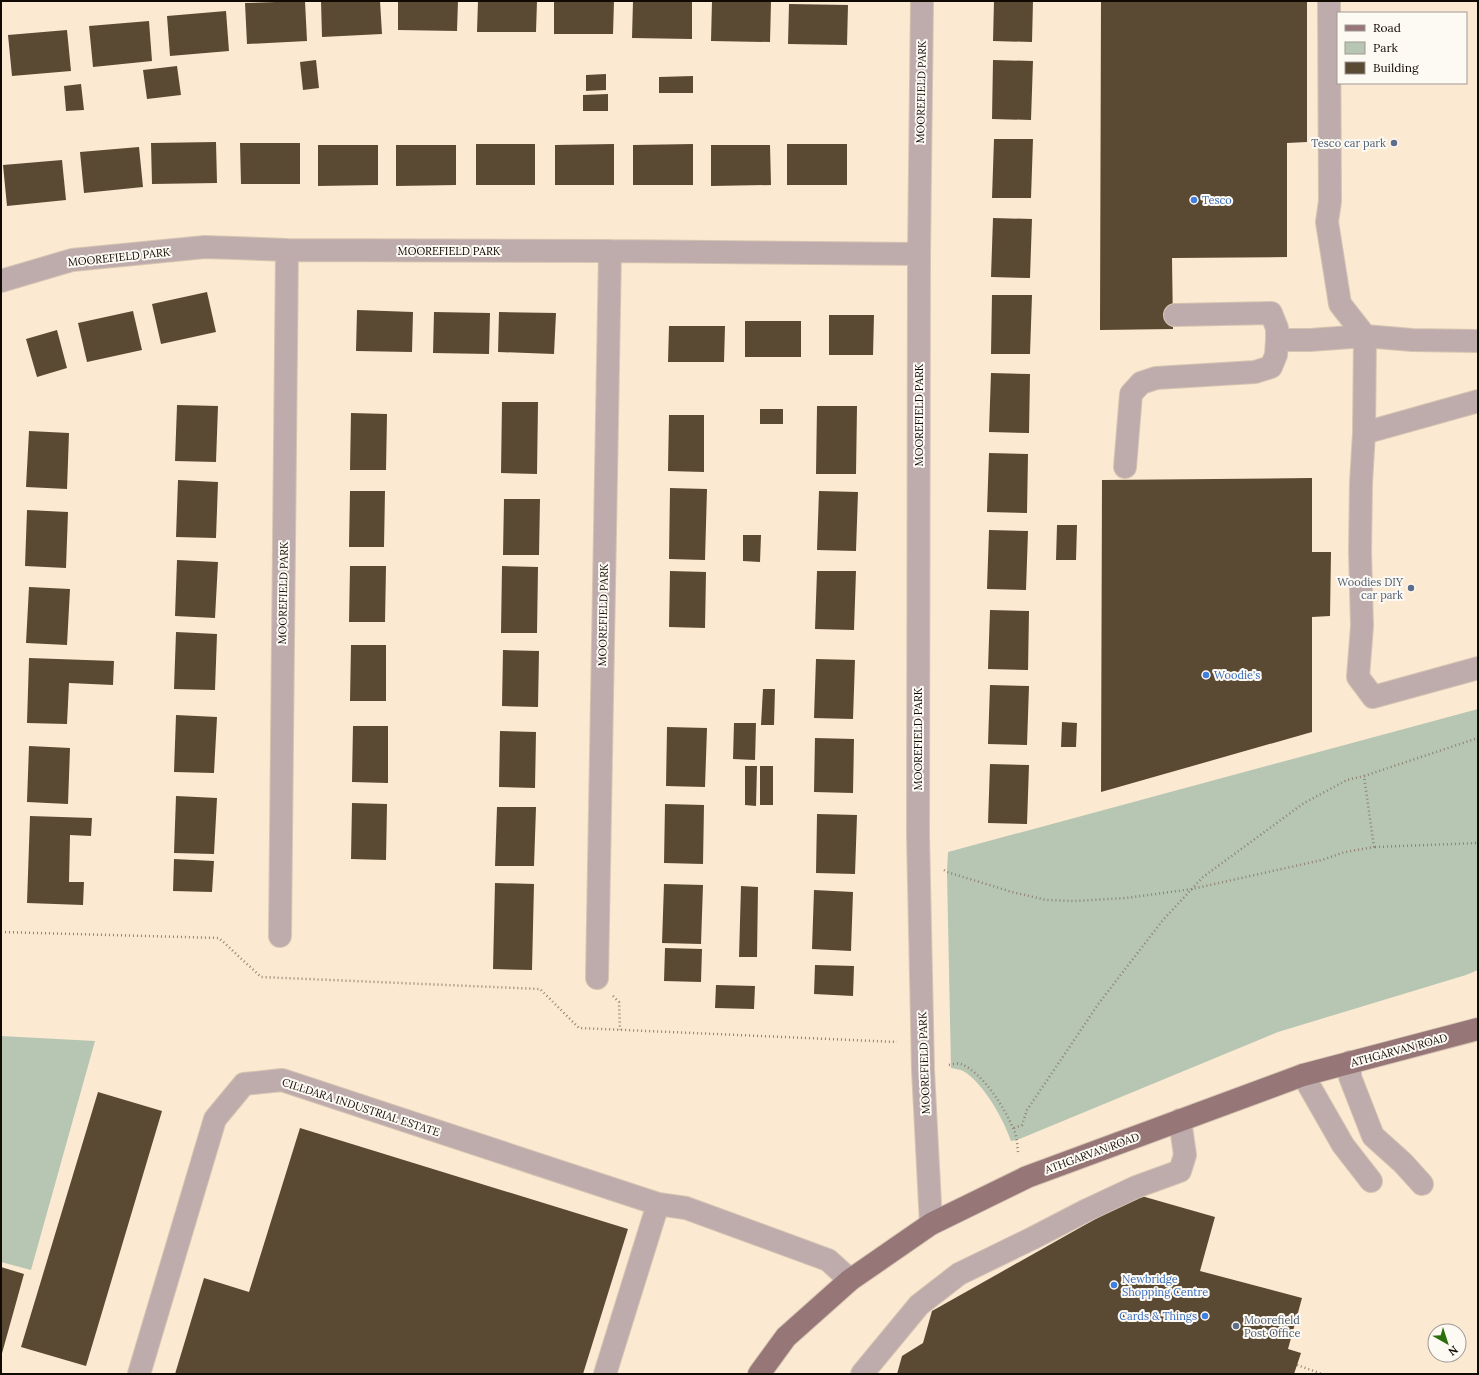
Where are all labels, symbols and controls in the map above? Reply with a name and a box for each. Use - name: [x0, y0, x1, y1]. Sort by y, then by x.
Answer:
- legend: [1337, 12, 1467, 84]
- text: Road: [1373, 20, 1401, 35]
- street label: MOOREFIELD PARK: [913, 40, 929, 143]
- text: Park: [1373, 40, 1399, 55]
- text: Building: [1373, 60, 1419, 75]
- place label: Tesco car park: [1311, 136, 1386, 150]
- marker: Tesco car park: [1389, 138, 1399, 148]
- place label: Tesco: [1202, 193, 1232, 207]
- marker: Tesco: [1189, 195, 1199, 205]
- street label: MOOREFIELD PARK: [398, 244, 501, 258]
- street label: MOOREFIELD PARK: [67, 245, 171, 269]
- street label: MOOREFIELD PARK: [912, 363, 926, 466]
- street label: MOOREFIELD PARK: [275, 541, 291, 644]
- street label: MOOREFIELD PARK: [595, 563, 611, 666]
- place label: Woodies DIY car park: [1337, 575, 1404, 602]
- marker: Woodies DIY car park: [1406, 583, 1416, 593]
- place label: Woodie's: [1214, 668, 1260, 682]
- marker: Woodie's: [1201, 670, 1211, 680]
- street label: MOOREFIELD PARK: [911, 687, 925, 790]
- street label: MOOREFIELD PARK: [915, 1011, 933, 1115]
- street label: ATHGARVAN ROAD: [1348, 1030, 1449, 1070]
- street label: CILLDARA INDUSTRIAL ESTATE: [280, 1075, 442, 1139]
- street label: ATHGARVAN ROAD: [1042, 1129, 1141, 1177]
- place label: Newbridge Shopping Centre: [1122, 1272, 1208, 1299]
- marker: Newbridge Shopping Centre: [1109, 1280, 1119, 1290]
- place label: Cards & Things: [1119, 1309, 1197, 1323]
- marker: Cards & Things: [1200, 1311, 1210, 1321]
- place label: Moorefield Post Office: [1244, 1313, 1300, 1340]
- marker: Moorefield Post Office: [1231, 1321, 1241, 1331]
- north arrow: [1427, 1323, 1467, 1363]
- text: N: [1445, 1343, 1461, 1359]

